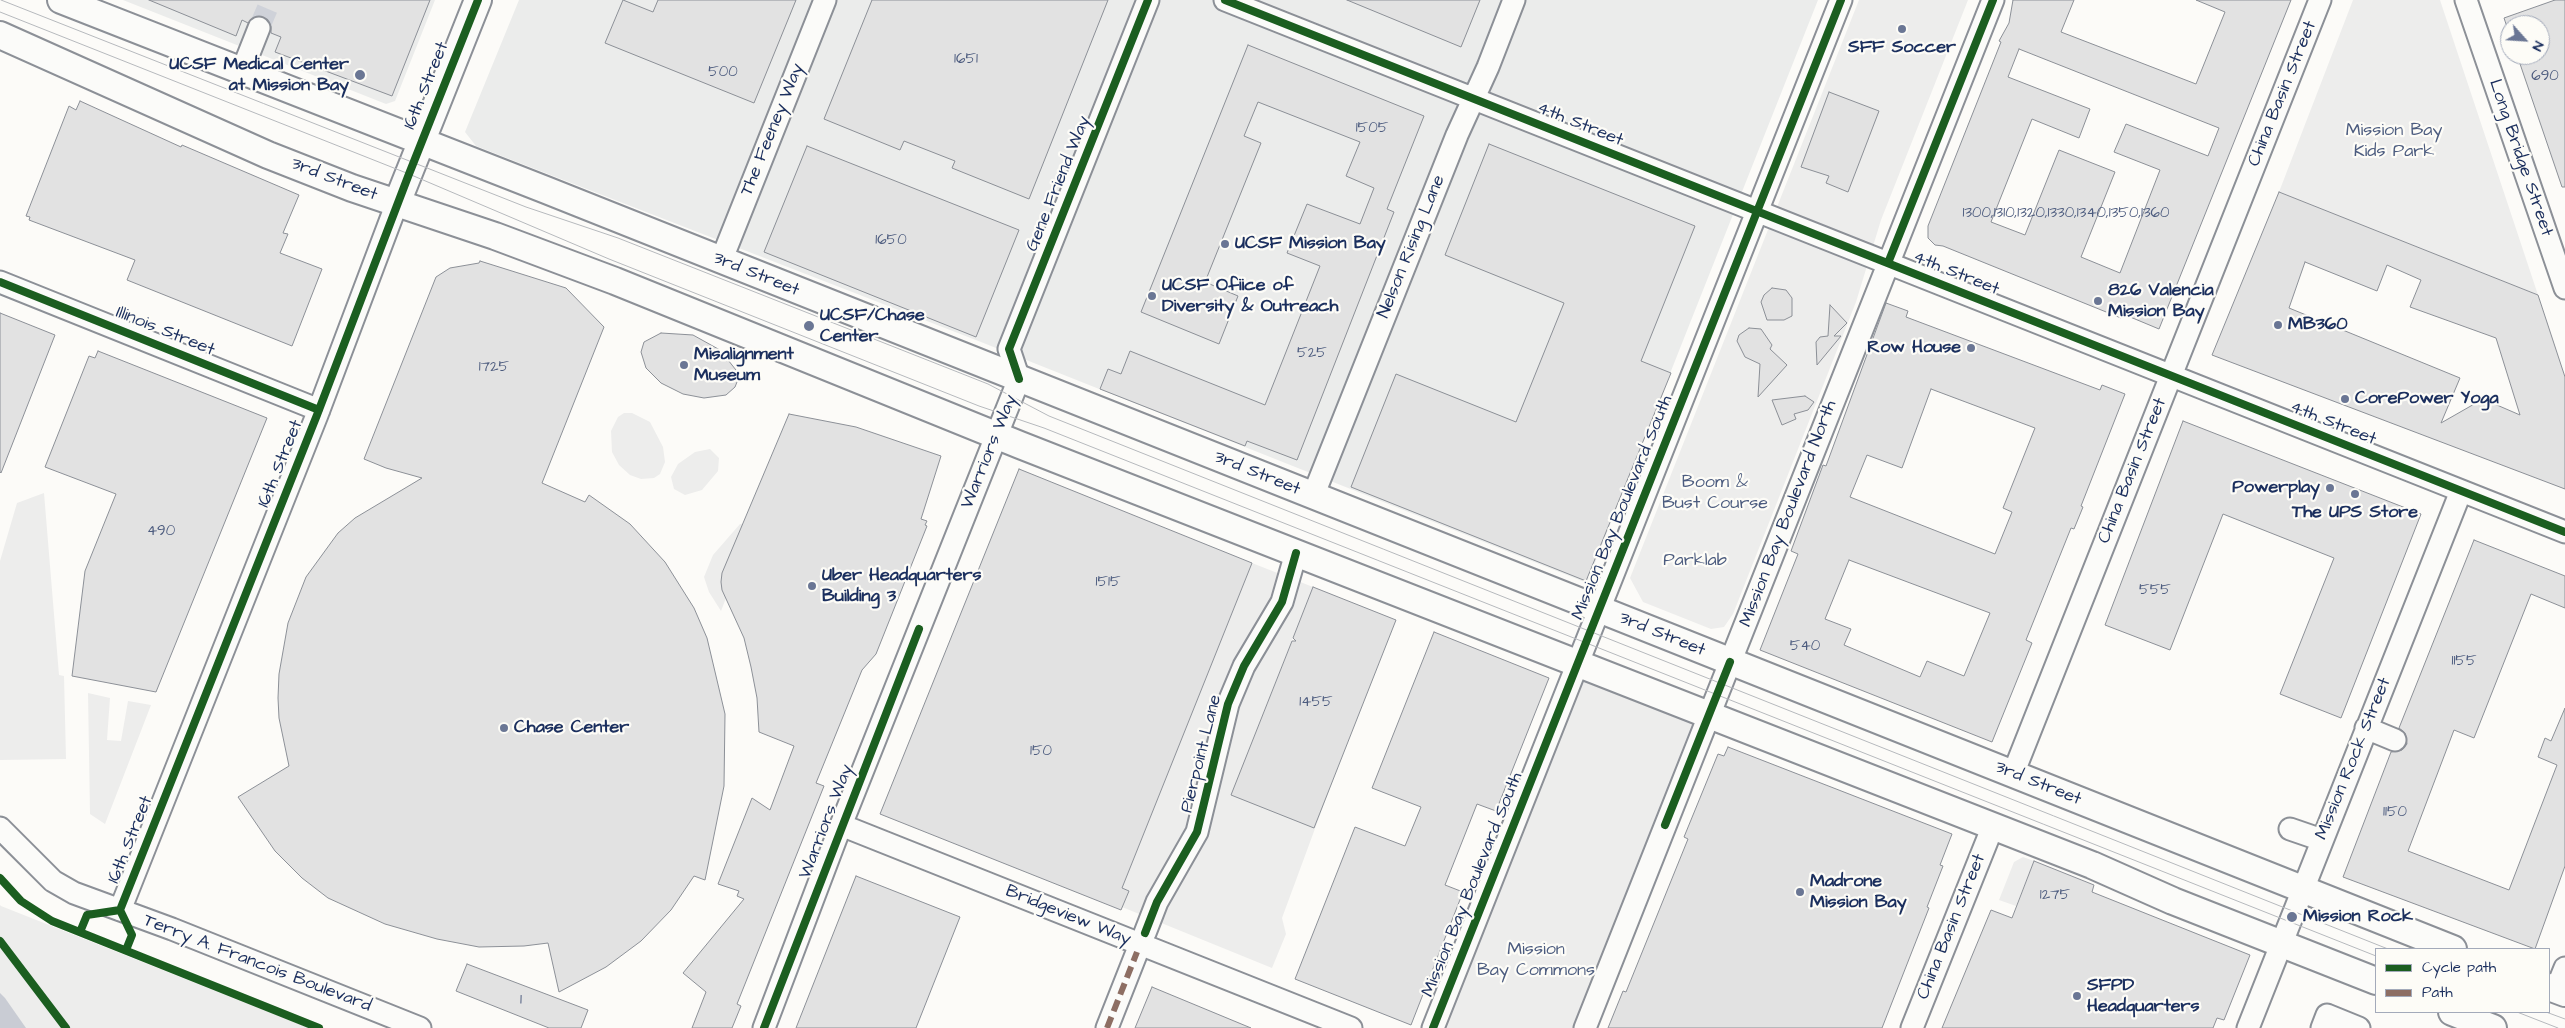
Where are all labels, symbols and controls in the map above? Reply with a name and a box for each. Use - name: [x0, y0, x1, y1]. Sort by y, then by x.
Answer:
- north arrow: [2500, 15, 2550, 65]
- street label: China Basin Street: [2244, 18, 2322, 170]
- marker: SFF Soccer: [1896, 23, 1908, 35]
- place label: SFF Soccer: [1848, 37, 1956, 59]
- text: N: [2527, 38, 2548, 54]
- street label: 16th Street: [400, 39, 454, 133]
- house number: 1651: [954, 51, 978, 69]
- place label: UCSF Medical Center at Mission Bay: [169, 54, 349, 96]
- street label: The Feeney Way: [737, 61, 809, 199]
- house number: 500: [708, 64, 738, 82]
- marker: UCSF Medical Center at Mission Bay: [353, 68, 367, 82]
- house number: 690: [2531, 68, 2559, 86]
- street label: Long Bridge Street: [2483, 77, 2557, 239]
- street label: 4th Street: [1534, 98, 1626, 152]
- street label: Gene Friend Way: [1022, 113, 1096, 255]
- house number: 1505: [1356, 120, 1388, 138]
- park label: Mission Bay Kids Park: [2346, 120, 2442, 162]
- street label: 3rd Street: [288, 154, 380, 206]
- street label: Nelson Rising Lane: [1373, 172, 1451, 322]
- house number: 1300,1310,1320,1330,1340,1350,1360: [1963, 205, 2169, 223]
- house number: 1650: [875, 232, 907, 250]
- place label: UCSF Mission Bay: [1235, 233, 1386, 255]
- marker: UCSF Mission Bay: [1219, 238, 1231, 250]
- street label: 4th Street: [1910, 247, 2002, 301]
- street label: 3rd Street: [710, 248, 802, 302]
- place label: UCSF Ofiice of Diversity & Outreach: [1162, 275, 1338, 318]
- place label: 826 Valencia Mission Bay: [2108, 280, 2214, 322]
- marker: UCSF Ofiice of Diversity & Outreach: [1146, 290, 1158, 302]
- marker: 826 Valencia Mission Bay: [2092, 295, 2104, 307]
- street label: Illinois Street: [112, 302, 218, 362]
- place label: UCSF/Chase Center: [820, 305, 925, 348]
- place label: MB360: [2288, 314, 2347, 336]
- marker: UCSF/Chase Center: [802, 319, 816, 333]
- marker: MB360: [2272, 319, 2284, 331]
- place label: Row House: [1867, 337, 1961, 359]
- marker: Row House: [1965, 342, 1977, 354]
- place label: Misalignment Museum: [694, 344, 794, 386]
- house number: 525: [1297, 345, 1327, 363]
- house number: 1725: [479, 359, 509, 377]
- marker: Misalignment Museum: [678, 359, 690, 371]
- place label: CorePower Yoga: [2355, 388, 2499, 410]
- street label: Warriors Way: [957, 392, 1023, 512]
- street label: Mission Bay Boulevard South: [1568, 393, 1678, 623]
- marker: CorePower Yoga: [2339, 393, 2351, 405]
- street label: China Basin Street: [2094, 395, 2172, 547]
- street label: 4th Street: [2287, 397, 2379, 451]
- street label: Mission Bay Boulevard North: [1736, 398, 1842, 630]
- street label: 16th Street: [254, 417, 308, 511]
- street label: 3rd Street: [1211, 447, 1303, 501]
- park label: Boom & Bust Course: [1662, 472, 1768, 514]
- place label: Powerplay: [2232, 477, 2320, 499]
- marker: Powerplay: [2324, 482, 2336, 494]
- marker: The UPS Store: [2349, 488, 2361, 500]
- place label: The UPS Store: [2292, 502, 2418, 524]
- house number: 490: [147, 523, 175, 541]
- park label: Parklab: [1663, 550, 1727, 572]
- place label: Uber Headquarters Building 3: [822, 565, 982, 608]
- house number: 1515: [1095, 574, 1121, 592]
- marker: Uber Headquarters Building 3: [806, 580, 818, 592]
- house number: 555: [2139, 582, 2171, 600]
- street label: 3rd Street: [1616, 608, 1708, 662]
- house number: 540: [1790, 638, 1820, 656]
- house number: 1155: [2451, 653, 2477, 671]
- street label: Mission Rock Street: [2312, 675, 2396, 843]
- street label: Pierpoint Lane: [1177, 693, 1227, 815]
- house number: 1455: [1299, 694, 1333, 712]
- place label: Chase Center: [514, 717, 629, 739]
- marker: Chase Center: [498, 722, 510, 734]
- house number: 150: [1030, 743, 1052, 761]
- street label: 3rd Street: [1992, 757, 2084, 811]
- street label: Warriors Way: [795, 762, 859, 882]
- street label: Mission Bay Boulevard South: [1418, 770, 1528, 1000]
- street label: 16th Street: [104, 793, 158, 887]
- house number: 1150: [2383, 804, 2407, 822]
- street label: China Basin Street: [1913, 851, 1991, 1003]
- place label: Madrone Mission Bay: [1810, 871, 1907, 914]
- street label: Bridgeview Way: [1002, 881, 1134, 951]
- marker: Madrone Mission Bay: [1794, 886, 1806, 898]
- house number: 1275: [2040, 887, 2070, 905]
- place label: Mission Rock: [2303, 906, 2413, 928]
- street label: Terry A. Francois Boulevard: [140, 910, 374, 1018]
- marker: Mission Rock: [2285, 910, 2299, 924]
- park label: Mission Bay Commons: [1477, 939, 1595, 982]
- legend: [2375, 948, 2550, 1013]
- text: Cycle path: [2422, 957, 2496, 978]
- place label: SFPD Headquarters: [2087, 975, 2199, 1018]
- text: Path: [2422, 982, 2453, 1003]
- marker: SFPD Headquarters: [2071, 990, 2083, 1002]
- house number: 1: [520, 992, 522, 1010]

